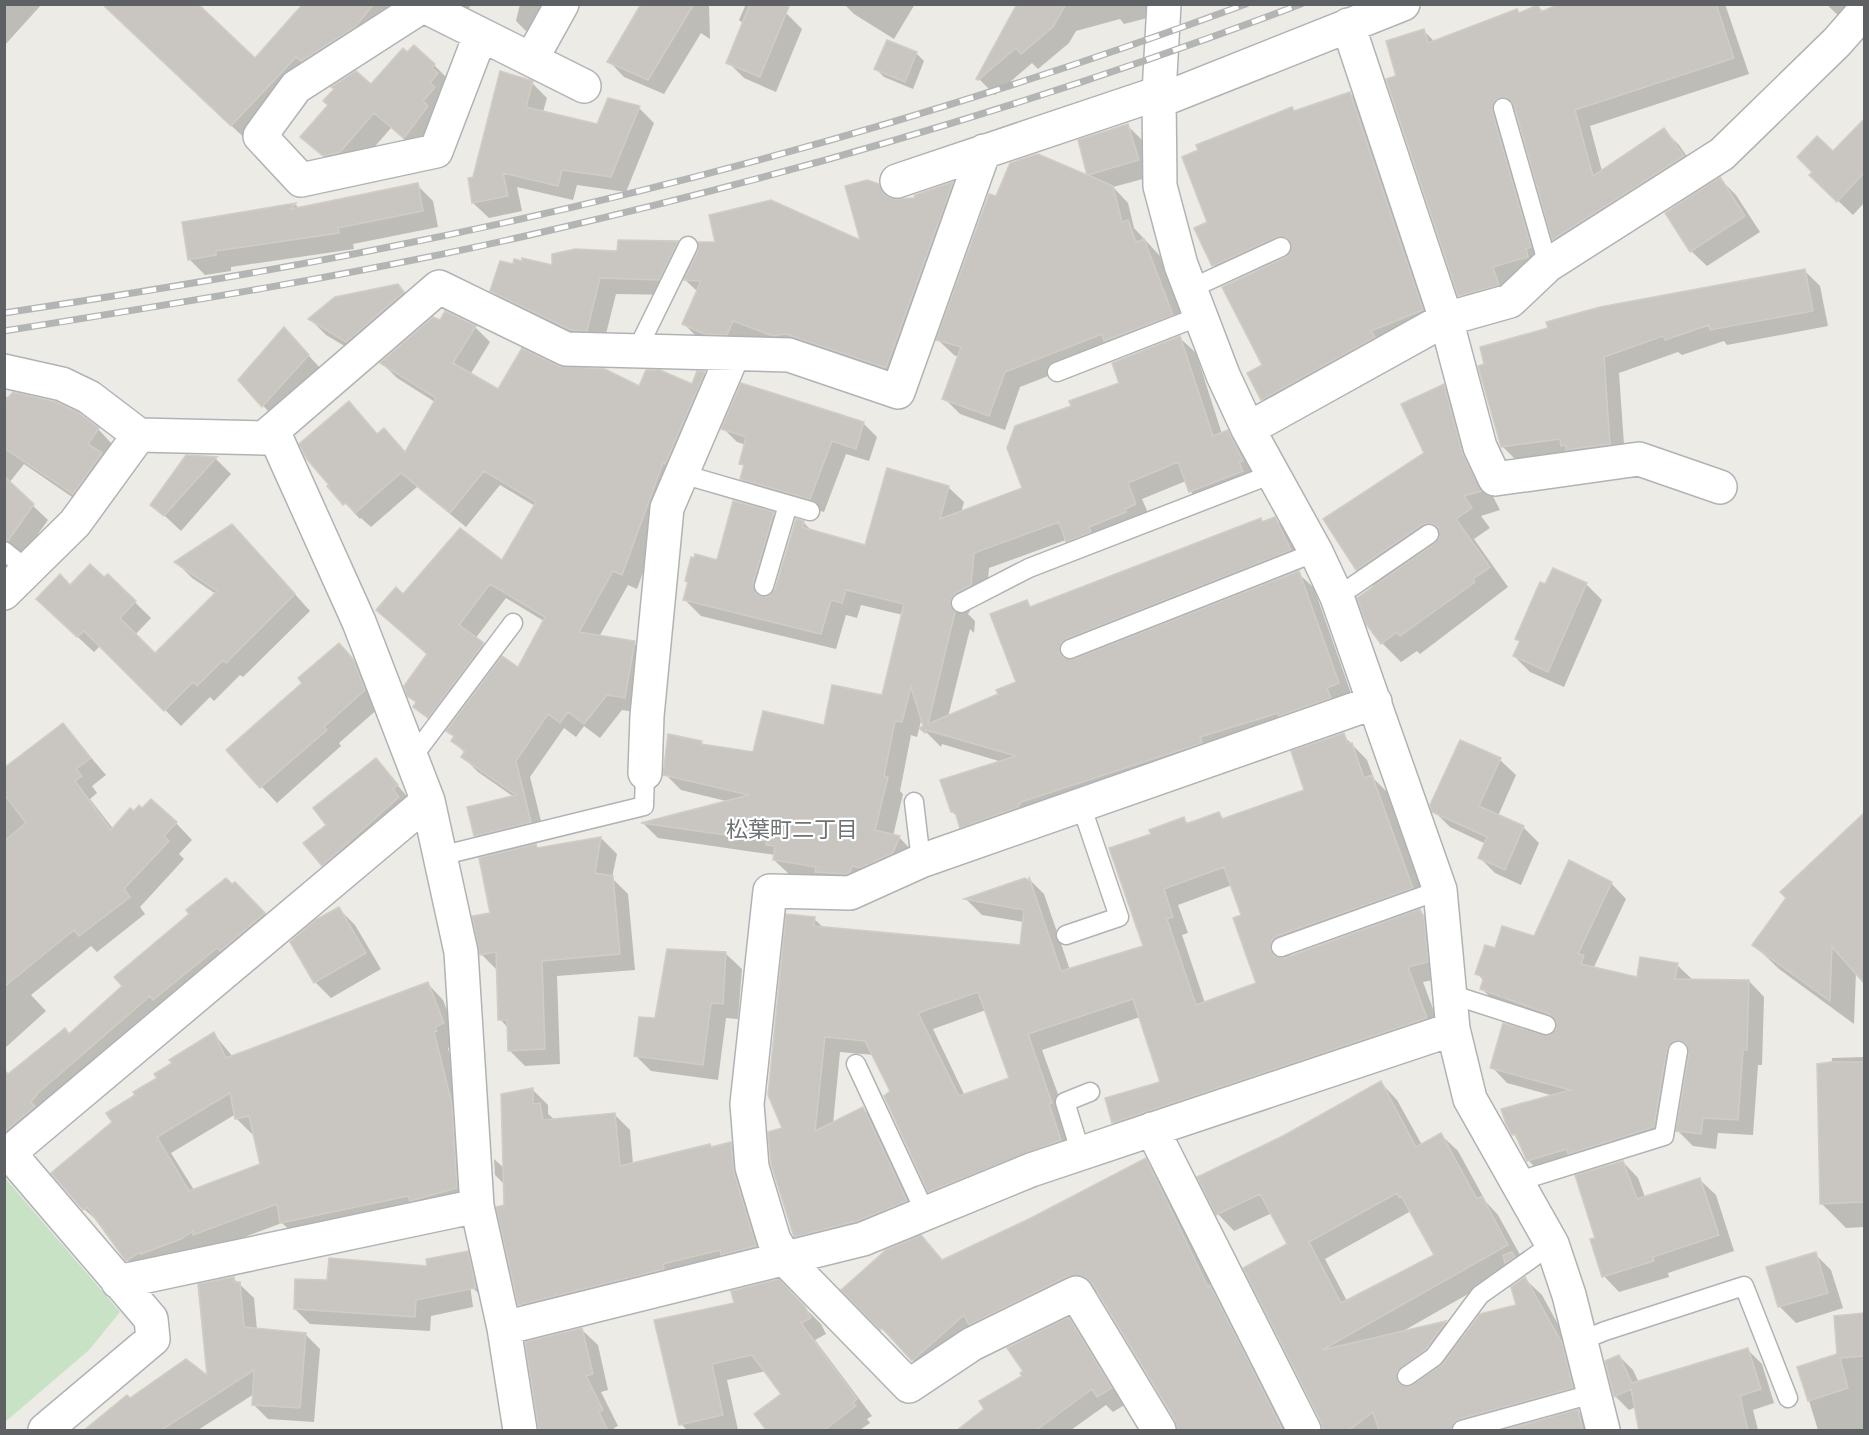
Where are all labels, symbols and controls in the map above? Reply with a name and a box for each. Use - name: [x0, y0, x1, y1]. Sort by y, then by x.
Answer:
- district label: 松葉町二丁目: [726, 815, 858, 843]

